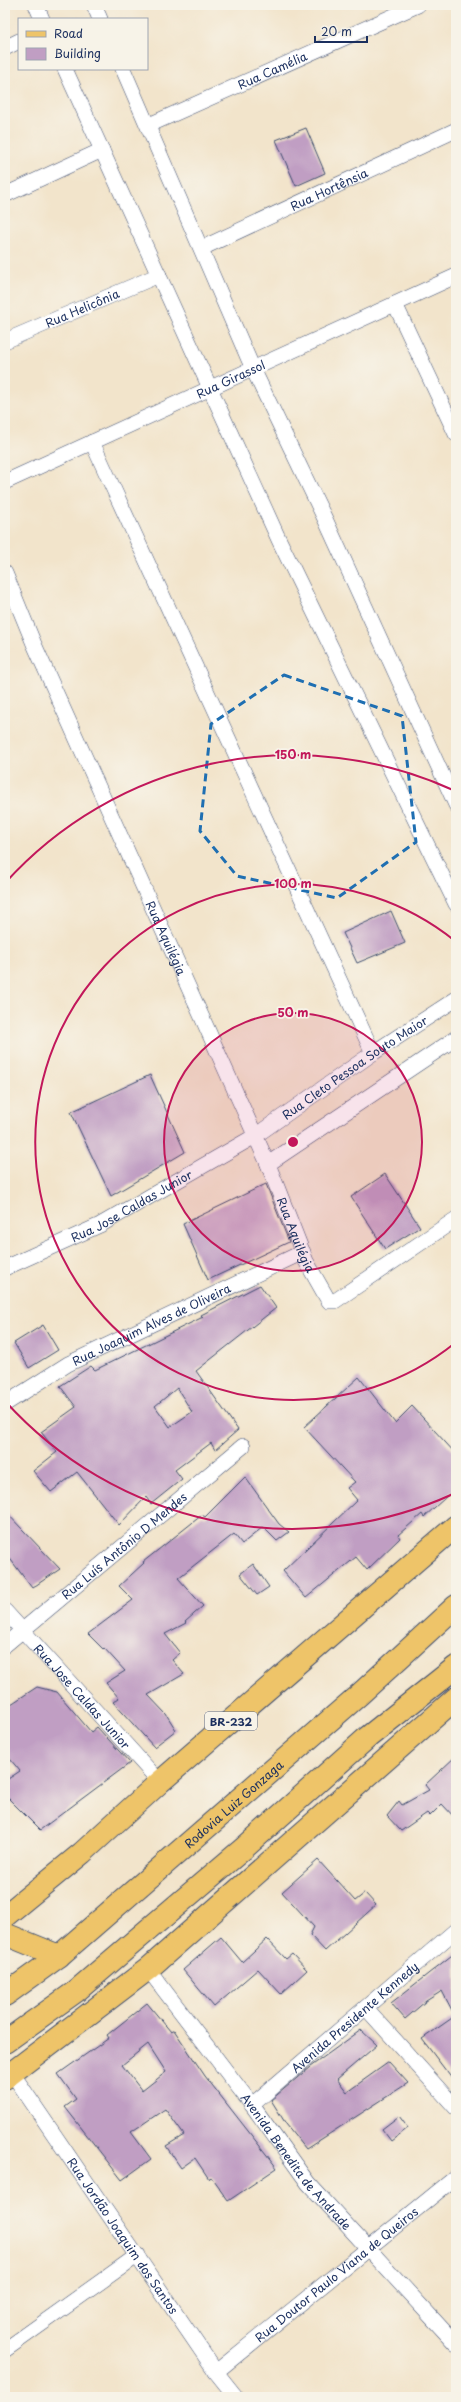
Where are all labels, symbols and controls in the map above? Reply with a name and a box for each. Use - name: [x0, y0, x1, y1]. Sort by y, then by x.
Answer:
- legend: [18, 18, 148, 70]
- scale bar: [315, 18, 367, 44]
- text: 20 m: [321, 22, 352, 40]
- text: Road: [54, 24, 83, 42]
- text: Building: [54, 44, 101, 62]
- street label: Rua Camélia: [235, 46, 311, 93]
- street label: Rua Hortênsia: [287, 163, 371, 215]
- street label: Rua Helicônia: [42, 284, 123, 332]
- street label: Rua Girassol: [193, 355, 268, 403]
- text: 150 m: [275, 745, 311, 763]
- text: 100 m: [274, 874, 312, 892]
- street label: Rua Aquilégia: [142, 898, 191, 979]
- text: 50 m: [277, 1003, 309, 1021]
- street label: Rua Cleto Pessoa Souto Maior: [278, 1011, 431, 1123]
- centre of rings: [286, 1135, 300, 1149]
- street label: Rua Jose Caldas Junior: [68, 1165, 196, 1246]
- street label: Rua Aquilégia: [273, 1194, 320, 1276]
- street label: Rua Joaquim Alves de Oliveira: [69, 1278, 234, 1370]
- street label: Rua Luís Antônio D Mendes: [57, 1488, 191, 1603]
- street label: Rua Jose Caldas Junior: [30, 1640, 135, 1753]
- road number: BR-232: [205, 1712, 257, 1730]
- street label: Rodovia Luiz Gonzaga: [180, 1756, 287, 1852]
- street label: Avenida Presidente Kennedy: [287, 1957, 422, 2077]
- street label: Avenida Benedita de Andrade: [237, 2089, 356, 2234]
- street label: Rua Jordão Joaquim dos Santos: [63, 2154, 183, 2318]
- street label: Rua Doutor Paulo Viana de Queiros: [251, 2202, 422, 2346]

